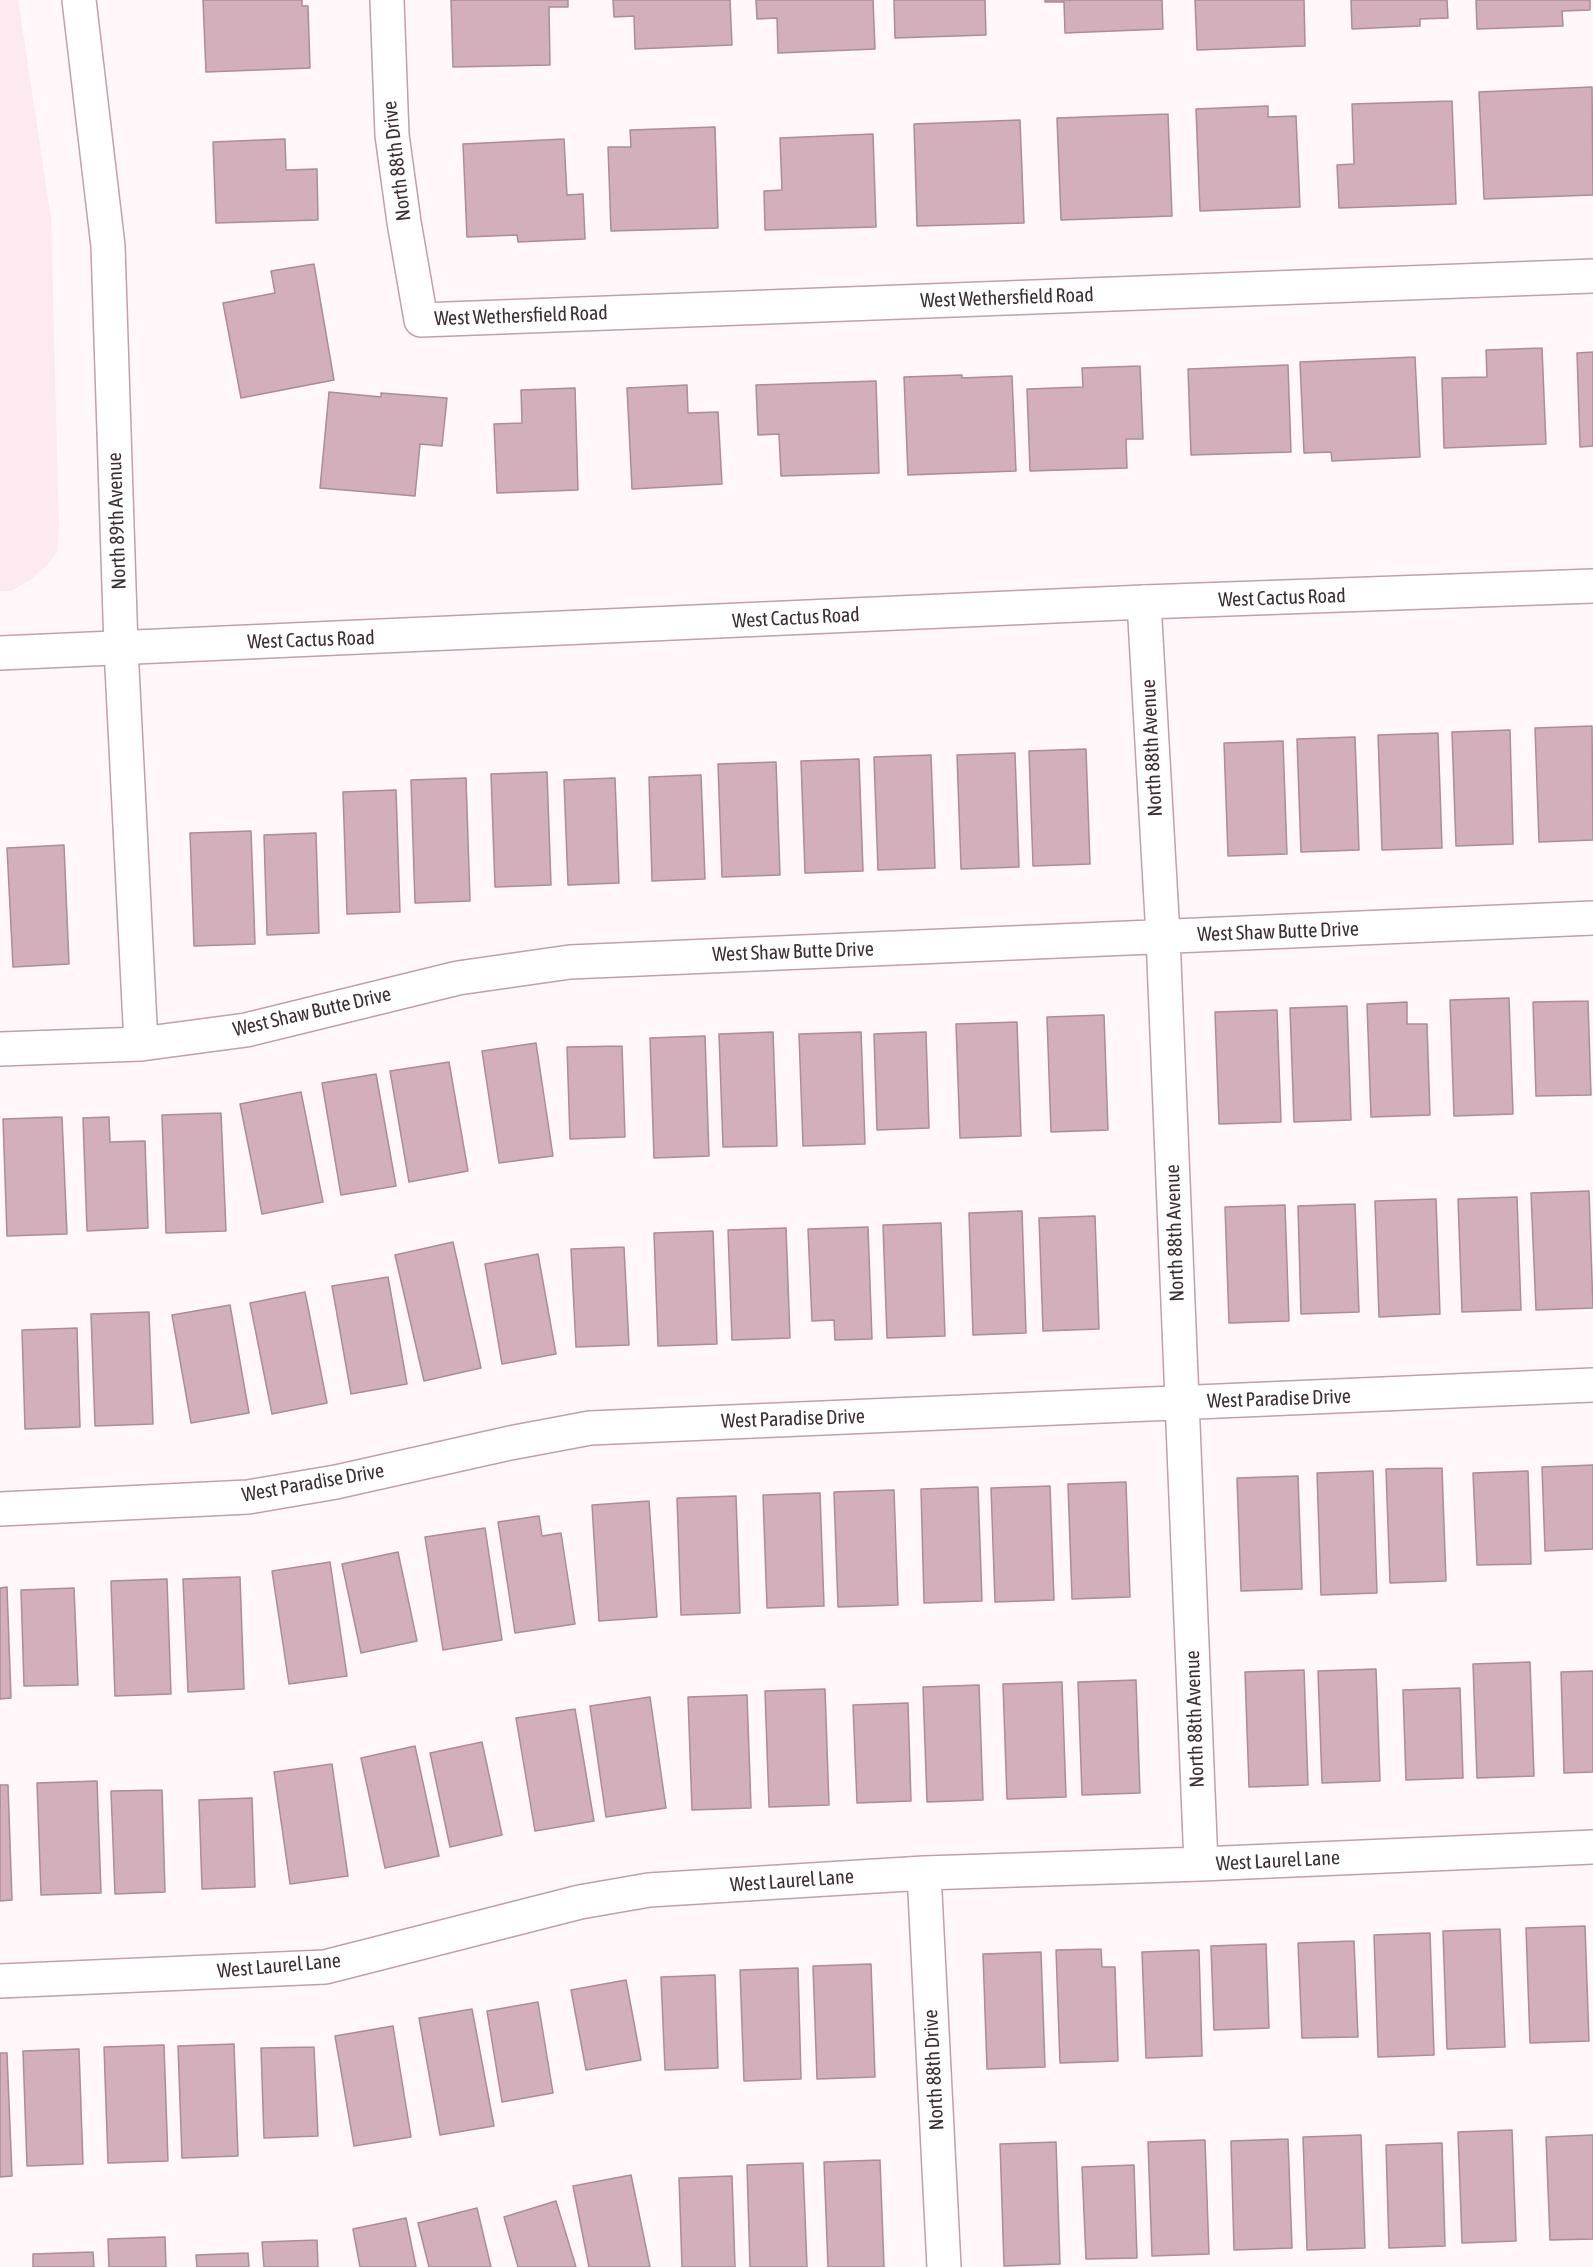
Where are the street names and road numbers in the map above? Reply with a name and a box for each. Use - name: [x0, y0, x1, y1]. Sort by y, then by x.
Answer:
- street label: North 88th Drive: [378, 100, 416, 222]
- street label: West Wethersfield Road: [920, 283, 1094, 313]
- street label: West Wethersfield Road: [434, 301, 608, 331]
- street label: North 89th Avenue: [103, 452, 131, 590]
- street label: West Cactus Road: [1218, 584, 1346, 612]
- street label: West Cactus Road: [732, 603, 860, 633]
- street label: West Cactus Road: [247, 626, 375, 654]
- street label: North 88th Avenue: [1136, 679, 1168, 817]
- street label: West Shaw Butte Drive: [1197, 917, 1359, 947]
- street label: West Shaw Butte Drive: [712, 937, 874, 967]
- street label: West Shaw Butte Drive: [231, 982, 393, 1042]
- street label: North 88th Avenue: [1161, 1164, 1189, 1302]
- street label: West Paradise Drive: [1207, 1384, 1351, 1414]
- street label: West Paradise Drive: [721, 1404, 865, 1434]
- street label: West Paradise Drive: [240, 1459, 386, 1507]
- street label: North 88th Avenue: [1181, 1650, 1209, 1788]
- street label: West Laurel Lane: [1215, 1846, 1341, 1876]
- street label: West Laurel Lane: [729, 1865, 855, 1897]
- street label: West Laurel Lane: [216, 1949, 342, 1983]
- street label: North 88th Drive: [919, 2009, 949, 2131]

